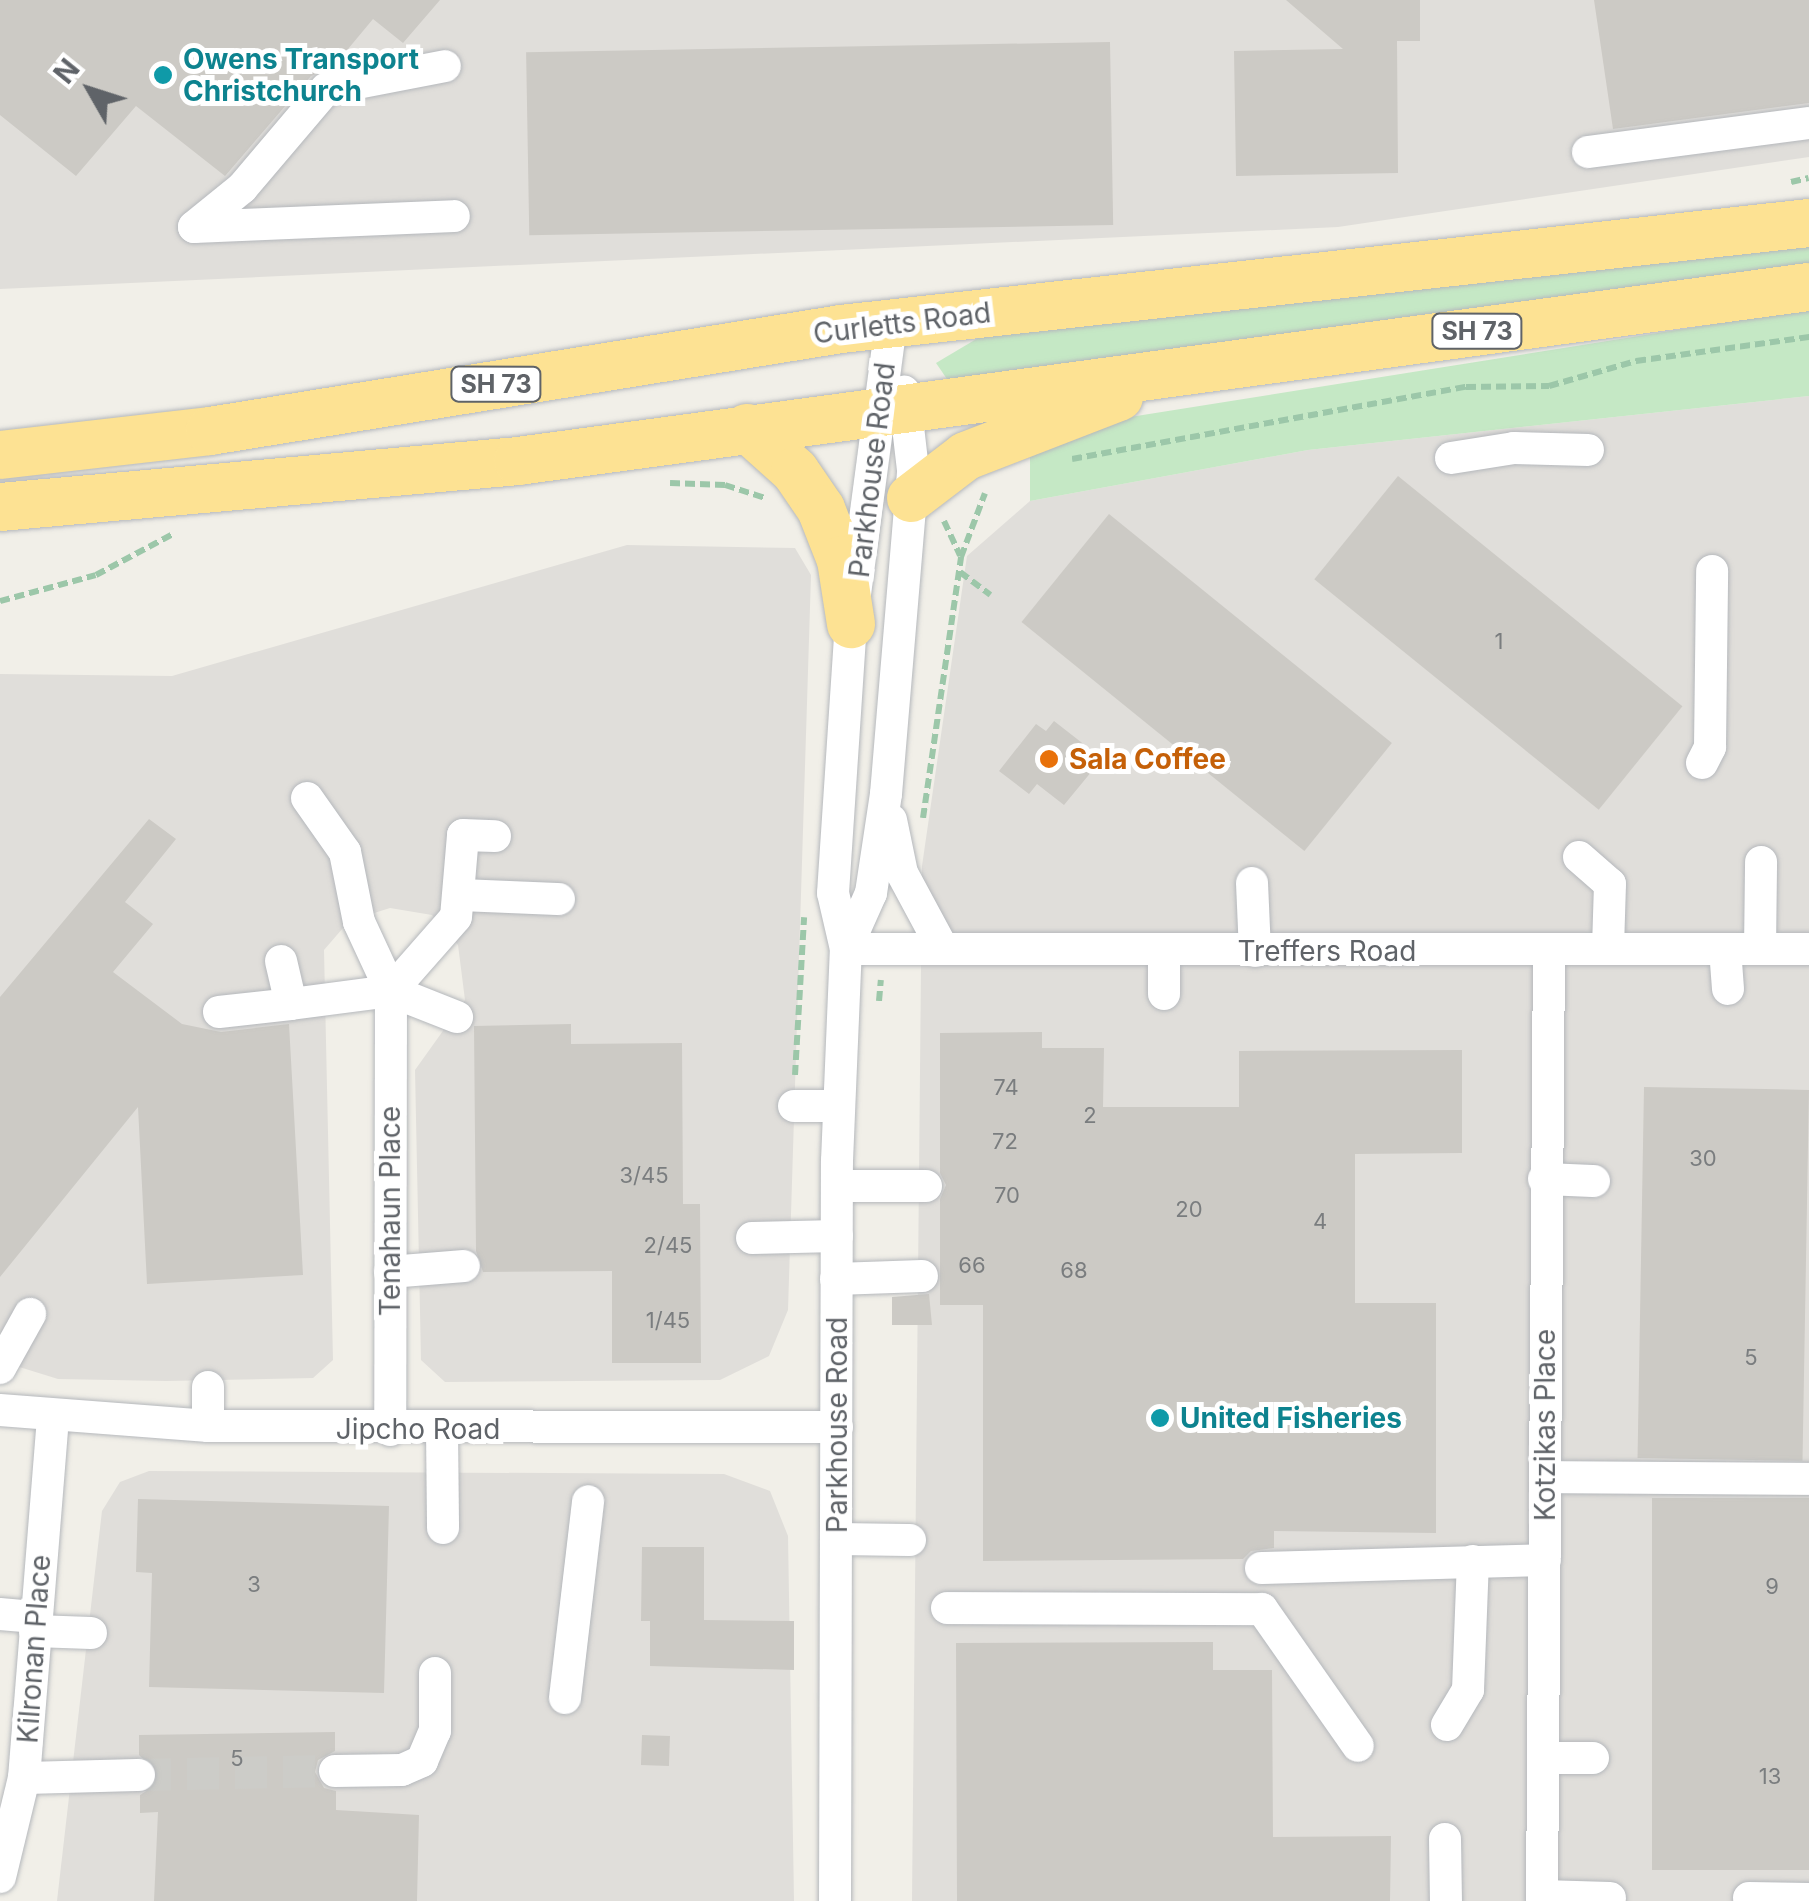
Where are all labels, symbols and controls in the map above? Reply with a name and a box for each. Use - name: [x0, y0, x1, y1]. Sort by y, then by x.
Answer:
- north arrow: [40, 40, 140, 140]
- place label: Owens Transport Christchurch: [183, 42, 419, 108]
- text: N: [47, 52, 87, 90]
- marker: Owens Transport Christchurch: [152, 64, 174, 86]
- street label: Curletts Road: [811, 295, 993, 351]
- road number: SH 73: [1430, 311, 1524, 351]
- street label: Parkhouse Road: [842, 361, 902, 579]
- road number: SH 73: [448, 364, 544, 404]
- house number: 1: [1495, 629, 1503, 655]
- place label: Sala Coffee: [1069, 742, 1226, 776]
- marker: Sala Coffee: [1038, 748, 1060, 770]
- street label: Treffers Road: [1238, 934, 1416, 968]
- house number: 74: [993, 1075, 1019, 1101]
- house number: 2: [1083, 1103, 1097, 1129]
- street label: Tenahaun Place: [373, 1106, 407, 1316]
- house number: 72: [992, 1129, 1018, 1155]
- house number: 30: [1689, 1146, 1717, 1172]
- house number: 3/45: [619, 1163, 669, 1189]
- house number: 70: [994, 1183, 1020, 1209]
- house number: 20: [1175, 1197, 1203, 1223]
- house number: 4: [1313, 1209, 1327, 1235]
- house number: 2/45: [644, 1233, 692, 1259]
- house number: 66: [958, 1253, 986, 1279]
- house number: 68: [1060, 1258, 1088, 1284]
- house number: 1/45: [646, 1308, 690, 1334]
- street label: Parkhouse Road: [820, 1317, 854, 1533]
- street label: Kotzikas Place: [1528, 1329, 1562, 1521]
- house number: 5: [1744, 1345, 1758, 1371]
- place label: United Fisheries: [1180, 1401, 1402, 1435]
- marker: United Fisheries: [1149, 1407, 1171, 1429]
- street label: Jipcho Road: [336, 1412, 500, 1446]
- street label: Kilronan Place: [11, 1554, 57, 1744]
- house number: 3: [247, 1572, 261, 1598]
- house number: 9: [1765, 1574, 1779, 1600]
- house number: 5: [230, 1746, 244, 1772]
- house number: 13: [1759, 1764, 1781, 1790]

